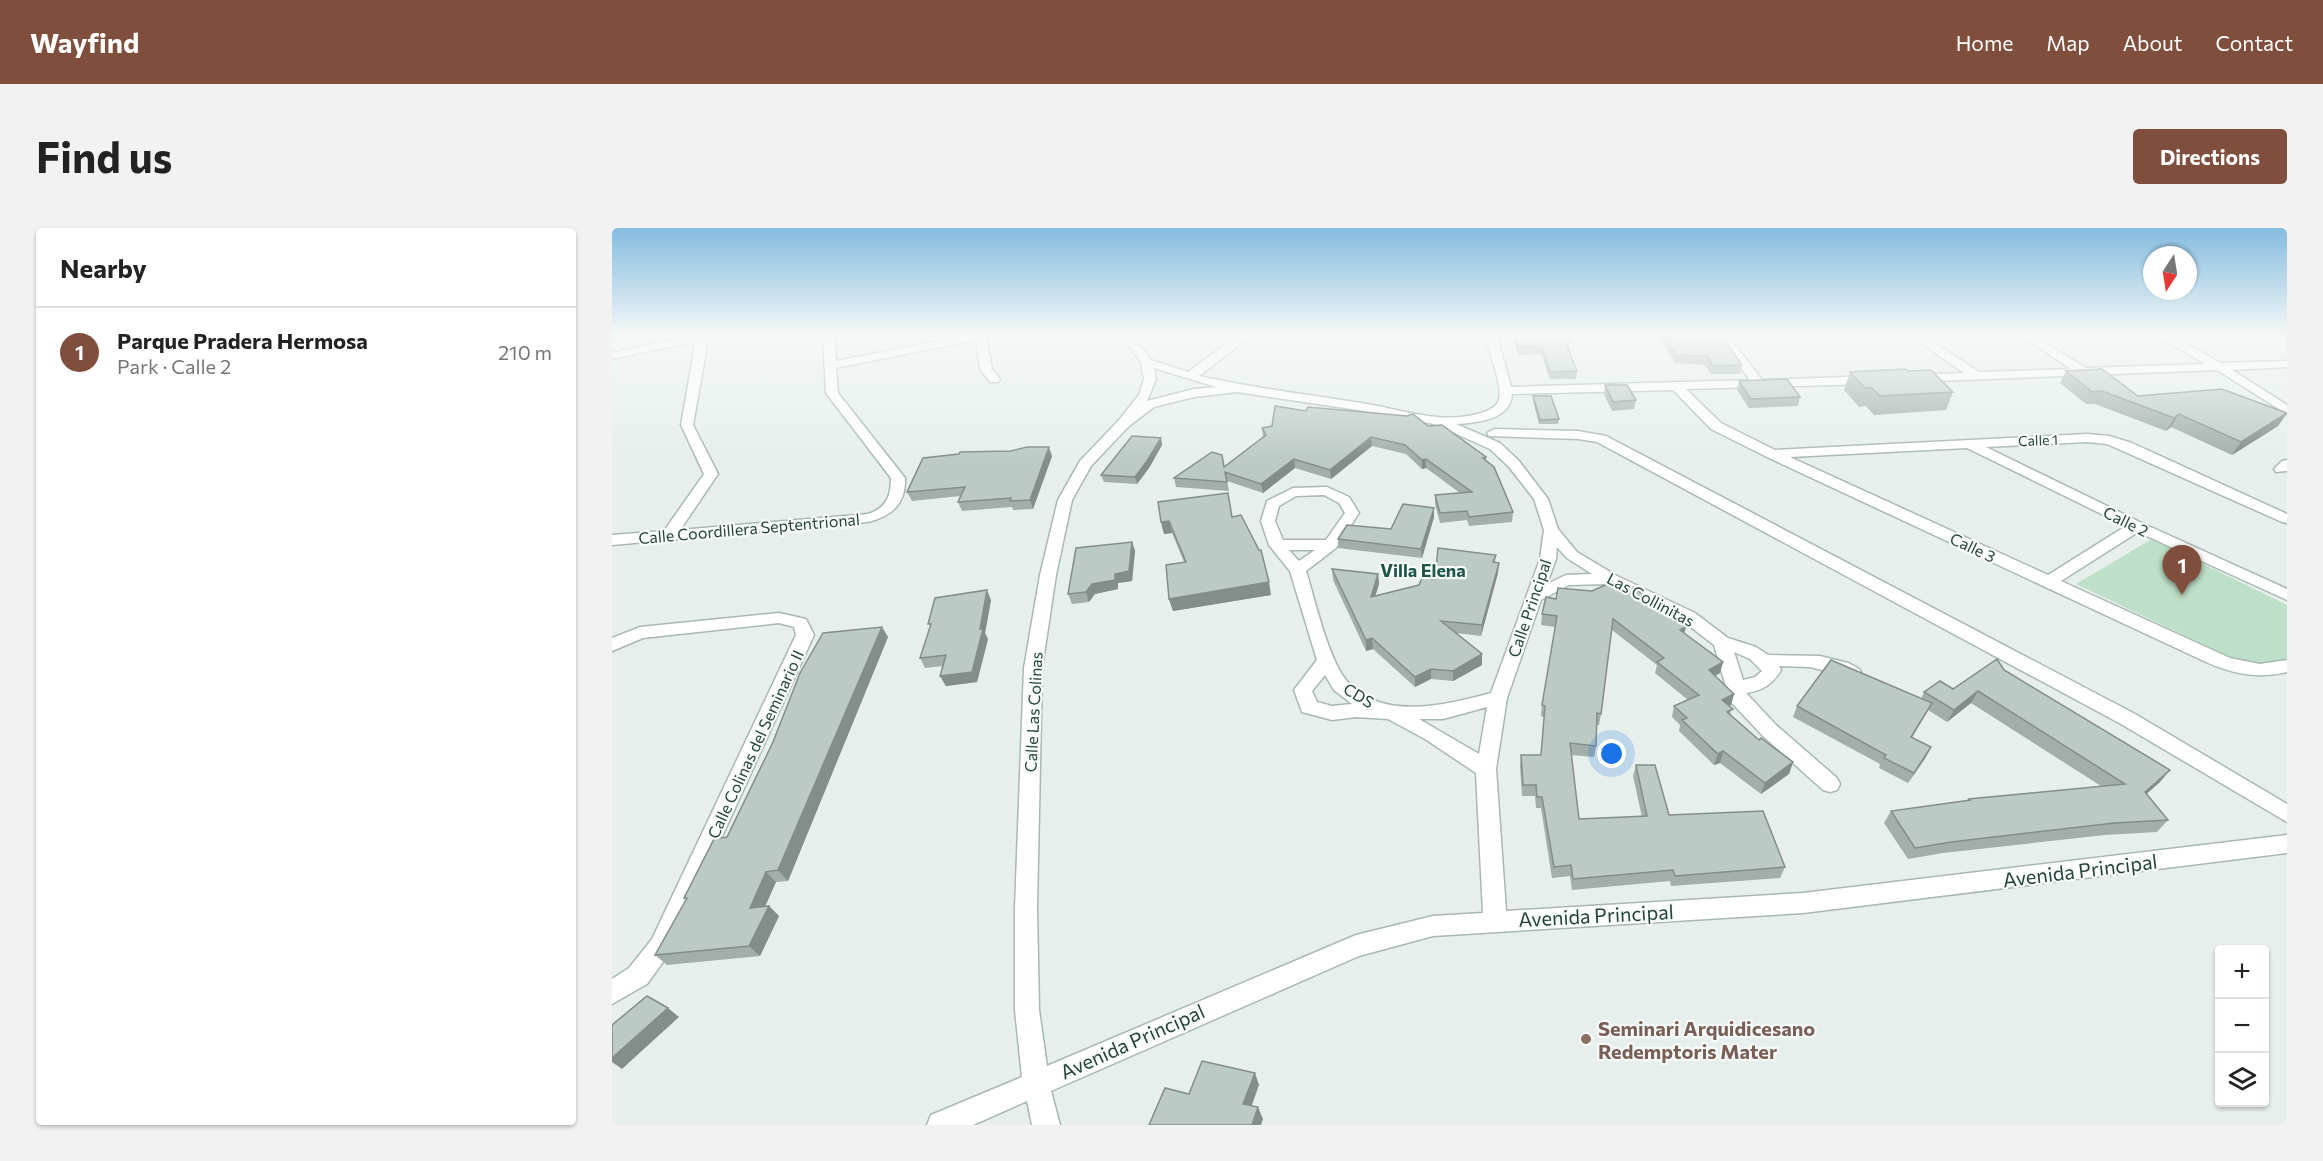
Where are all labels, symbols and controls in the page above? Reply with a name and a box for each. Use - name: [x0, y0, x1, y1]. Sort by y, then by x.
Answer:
- text: Wayfind: [30, 25, 139, 59]
- text: Home: [1956, 30, 2013, 55]
- text: Map: [2046, 30, 2090, 55]
- text: About: [2123, 30, 2182, 55]
- text: Contact: [2215, 30, 2293, 55]
- button: Directions: [2133, 129, 2287, 184]
- text: Find us: [36, 130, 172, 182]
- north arrow: [2143, 246, 2197, 300]
- text: Nearby: [60, 252, 147, 283]
- text: Parque Pradera Hermosa: [117, 327, 368, 354]
- text: 1: [75, 340, 84, 364]
- text: 210 m: [498, 340, 552, 364]
- text: Park · Calle 2: [117, 354, 231, 378]
- street label: Calle 1: [2018, 431, 2058, 449]
- street label: Calle 2: [2100, 502, 2152, 540]
- street label: Calle Coordillera Septentrional: [638, 509, 860, 547]
- street label: Calle 3: [1947, 528, 1999, 566]
- pin: 1: [2162, 546, 2202, 595]
- street label: Calle Principal: [1503, 556, 1555, 660]
- district label: Villa Elena: [1380, 559, 1466, 581]
- street label: Las Collinitas: [1604, 568, 1698, 630]
- street label: Calle Colinas del Seminario II: [703, 647, 807, 841]
- street label: Calle Las Colinas: [1020, 651, 1046, 773]
- street label: CDS: [1340, 679, 1378, 711]
- your location: [1597, 739, 1626, 768]
- street label: Avenida Principal: [2001, 849, 2159, 891]
- street label: Avenida Principal: [1518, 899, 1674, 931]
- map controls: [2215, 945, 2269, 1107]
- button: +: [2215, 945, 2269, 999]
- street label: Avenida Principal: [1056, 998, 1208, 1084]
- button: −: [2215, 999, 2269, 1053]
- place label: Seminari Arquidicesano Redemptoris Mater: [1598, 1016, 1815, 1063]
- marker: Seminari Arquidicesano Redemptoris Mater: [1579, 1032, 1593, 1046]
- button: layers: [2215, 1053, 2269, 1107]

